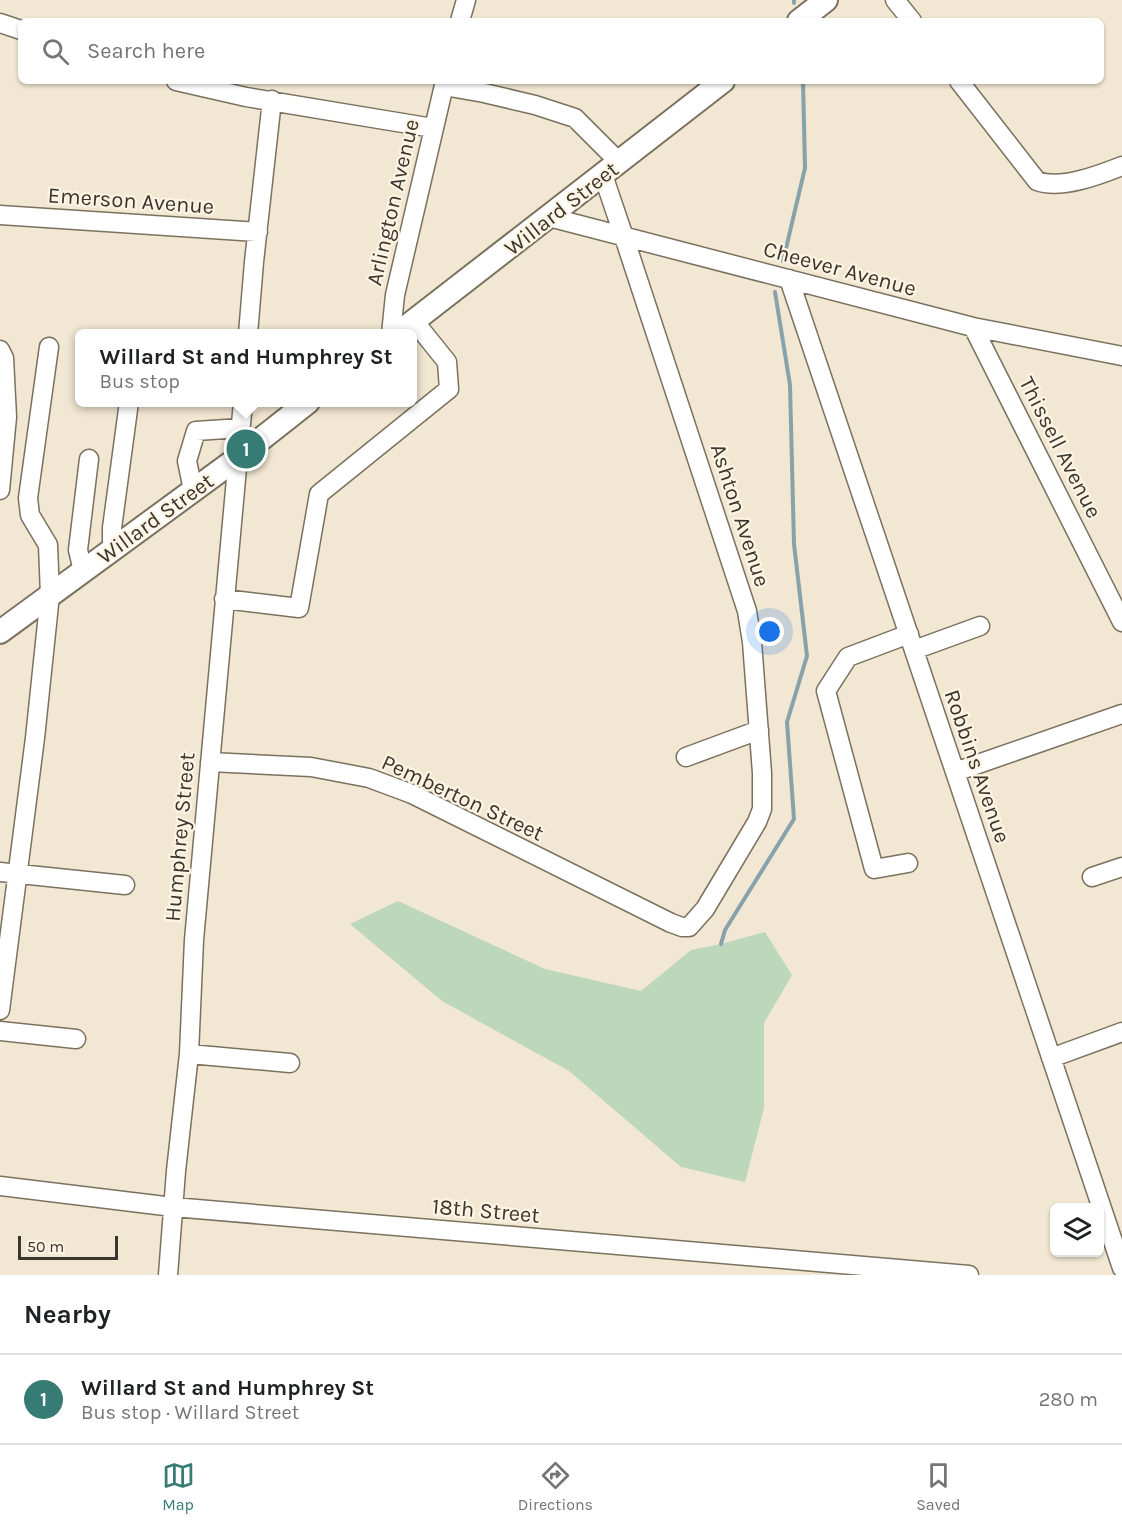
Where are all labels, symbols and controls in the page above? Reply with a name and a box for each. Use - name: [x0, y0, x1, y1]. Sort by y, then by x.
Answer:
- search box: [18, 18, 1104, 84]
- icon: search: [39, 35, 72, 68]
- text: Search here: [87, 38, 205, 64]
- street label: Arlington Avenue: [361, 116, 425, 288]
- street label: Willard Street: [500, 156, 624, 261]
- street label: Emerson Avenue: [47, 182, 215, 220]
- street label: Cheever Avenue: [760, 236, 919, 302]
- popup: [75, 329, 417, 407]
- text: Willard St and Humphrey St: [100, 344, 392, 370]
- text: Bus stop: [100, 370, 180, 393]
- street label: Thissell Avenue: [1013, 372, 1107, 523]
- pin: 1: [226, 426, 266, 472]
- street label: Ashton Avenue: [705, 441, 775, 590]
- street label: Willard Street: [92, 468, 219, 570]
- your location: [755, 617, 784, 646]
- street label: Robbins Avenue: [939, 686, 1015, 846]
- street label: Pemberton Street: [378, 749, 548, 847]
- street label: Humphrey Street: [160, 751, 200, 923]
- street label: 18th Street: [431, 1193, 541, 1229]
- map controls: [1050, 1203, 1104, 1257]
- button: layers: [1050, 1203, 1104, 1257]
- scale bar: [18, 1233, 118, 1260]
- text: 50 m: [27, 1237, 64, 1256]
- text: Nearby: [24, 1299, 111, 1330]
- text: Willard St and Humphrey St: [81, 1375, 374, 1401]
- text: 1: [40, 1388, 47, 1411]
- text: 280 m: [1039, 1388, 1098, 1411]
- text: Bus stop · Willard Street: [81, 1401, 299, 1424]
- tab: Map: [162, 1459, 195, 1514]
- tab: Directions: [518, 1459, 593, 1514]
- tab: Saved: [916, 1459, 960, 1514]

